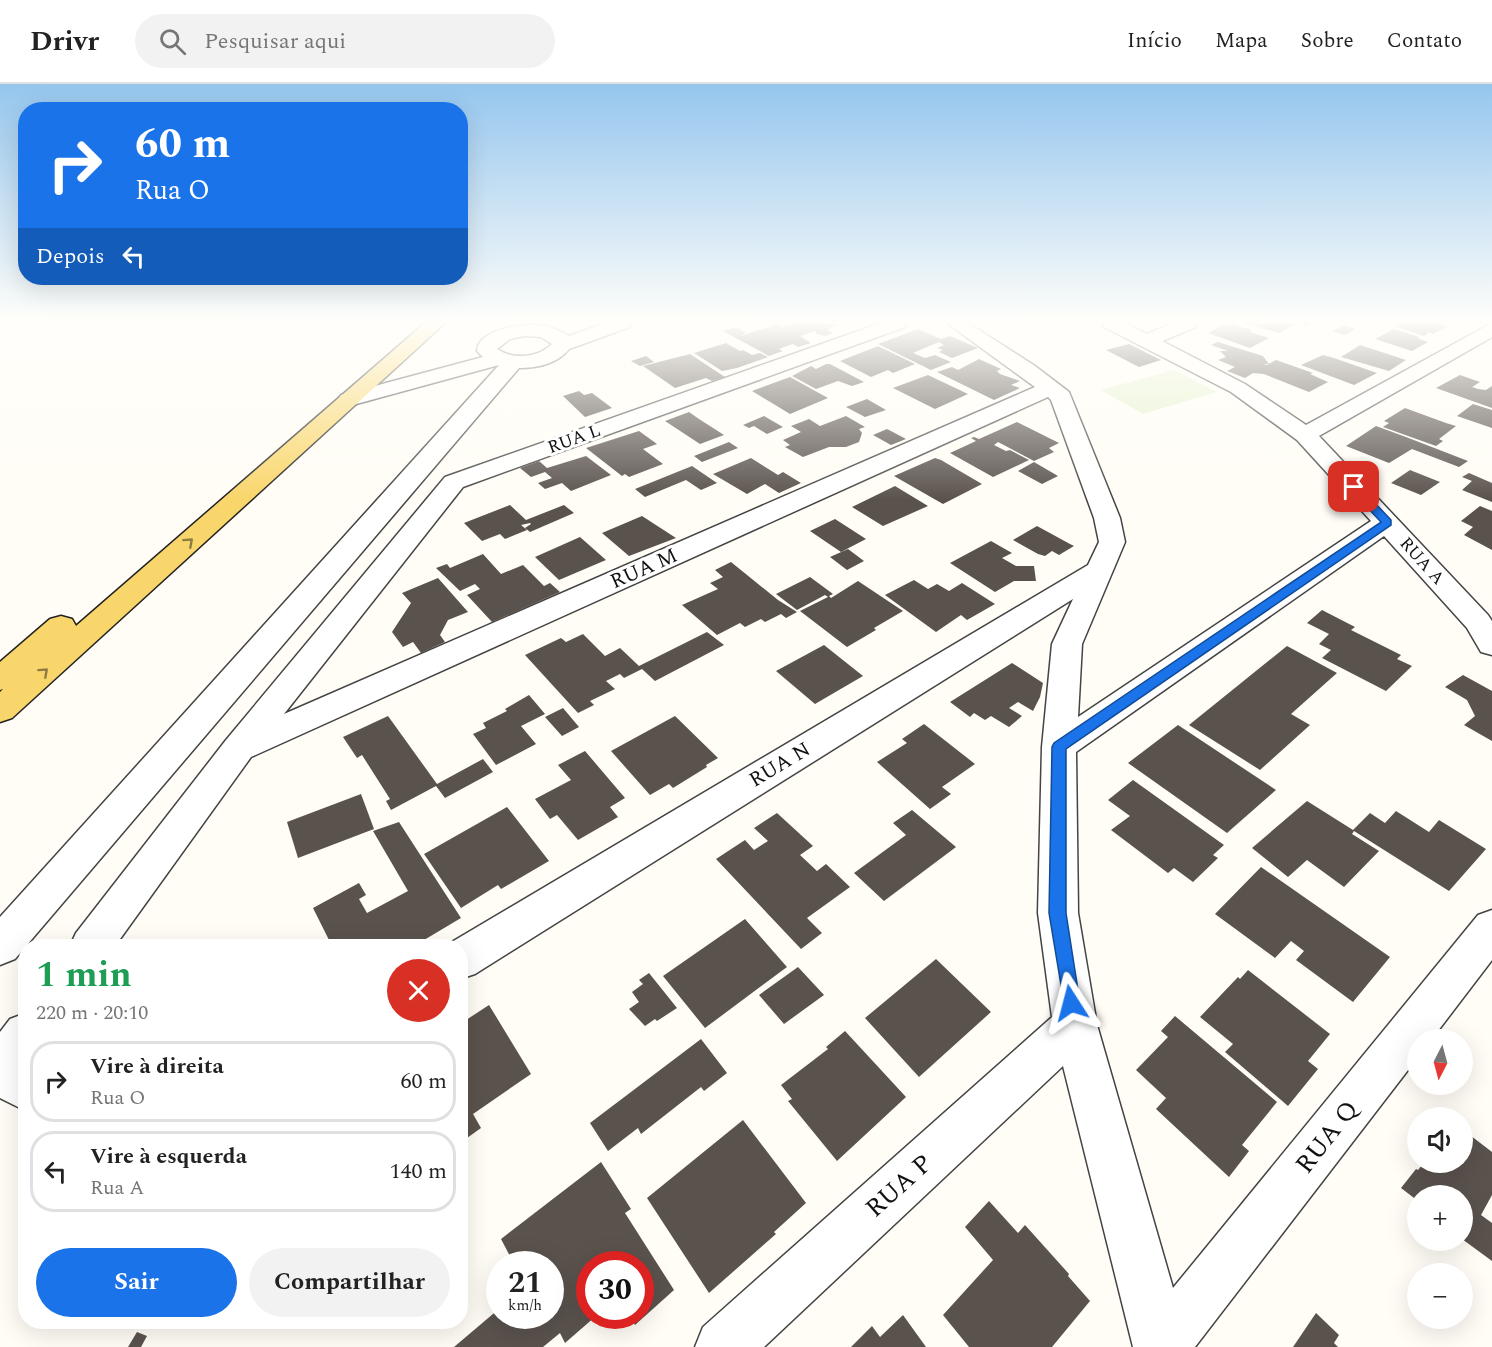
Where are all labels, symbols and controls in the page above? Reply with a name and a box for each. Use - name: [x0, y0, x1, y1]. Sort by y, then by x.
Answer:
- search box: [135, 14, 555, 68]
- text: Drivr: [30, 20, 99, 63]
- icon: search: [156, 25, 189, 58]
- text: Pesquisar aqui: [204, 25, 346, 58]
- text: Início: [1127, 25, 1182, 57]
- text: Mapa: [1215, 25, 1268, 57]
- text: Sobre: [1301, 25, 1354, 57]
- text: Contato: [1387, 25, 1462, 57]
- text: 60 m: [135, 113, 230, 176]
- icon: right: [36, 126, 114, 204]
- text: Rua O: [135, 170, 210, 212]
- text: Depois: [36, 240, 105, 273]
- icon: left: [117, 240, 150, 273]
- street label: RUA L: [544, 417, 604, 461]
- pin: [1328, 461, 1379, 512]
- icon: arrive: [1337, 470, 1370, 503]
- street label: RUA A: [1393, 531, 1451, 591]
- one-way arrow: [183, 538, 193, 549]
- street label: RUA M: [605, 540, 683, 598]
- one-way arrow: [37, 668, 48, 679]
- street label: RUA N: [743, 734, 817, 796]
- text: 1 min: [36, 948, 132, 1003]
- button: close: [387, 959, 450, 1022]
- position arrow: [1039, 971, 1103, 1035]
- text: 220 m · 20:10: [36, 998, 148, 1028]
- north arrow: [1407, 1029, 1473, 1095]
- map controls: [1407, 1029, 1473, 1329]
- text: Vire à direita: [90, 1050, 224, 1083]
- icon: right: [39, 1065, 72, 1098]
- text: 60 m: [401, 1065, 447, 1098]
- text: Rua O: [90, 1083, 145, 1113]
- street label: RUA Q: [1285, 1092, 1369, 1182]
- button: sound: [1407, 1107, 1473, 1173]
- text: Vire à esquerda: [90, 1140, 247, 1173]
- street label: RUA P: [856, 1145, 942, 1227]
- icon: left: [39, 1155, 72, 1188]
- text: 140 m: [390, 1155, 447, 1188]
- text: Rua A: [90, 1173, 144, 1203]
- button: +: [1407, 1185, 1473, 1251]
- button: Sair: [36, 1248, 237, 1317]
- button: Compartilhar: [249, 1248, 450, 1317]
- speed limit sign: 30: [576, 1251, 654, 1329]
- text: 21: [508, 1260, 542, 1306]
- button: −: [1407, 1263, 1473, 1329]
- text: km/h: [508, 1294, 542, 1317]

